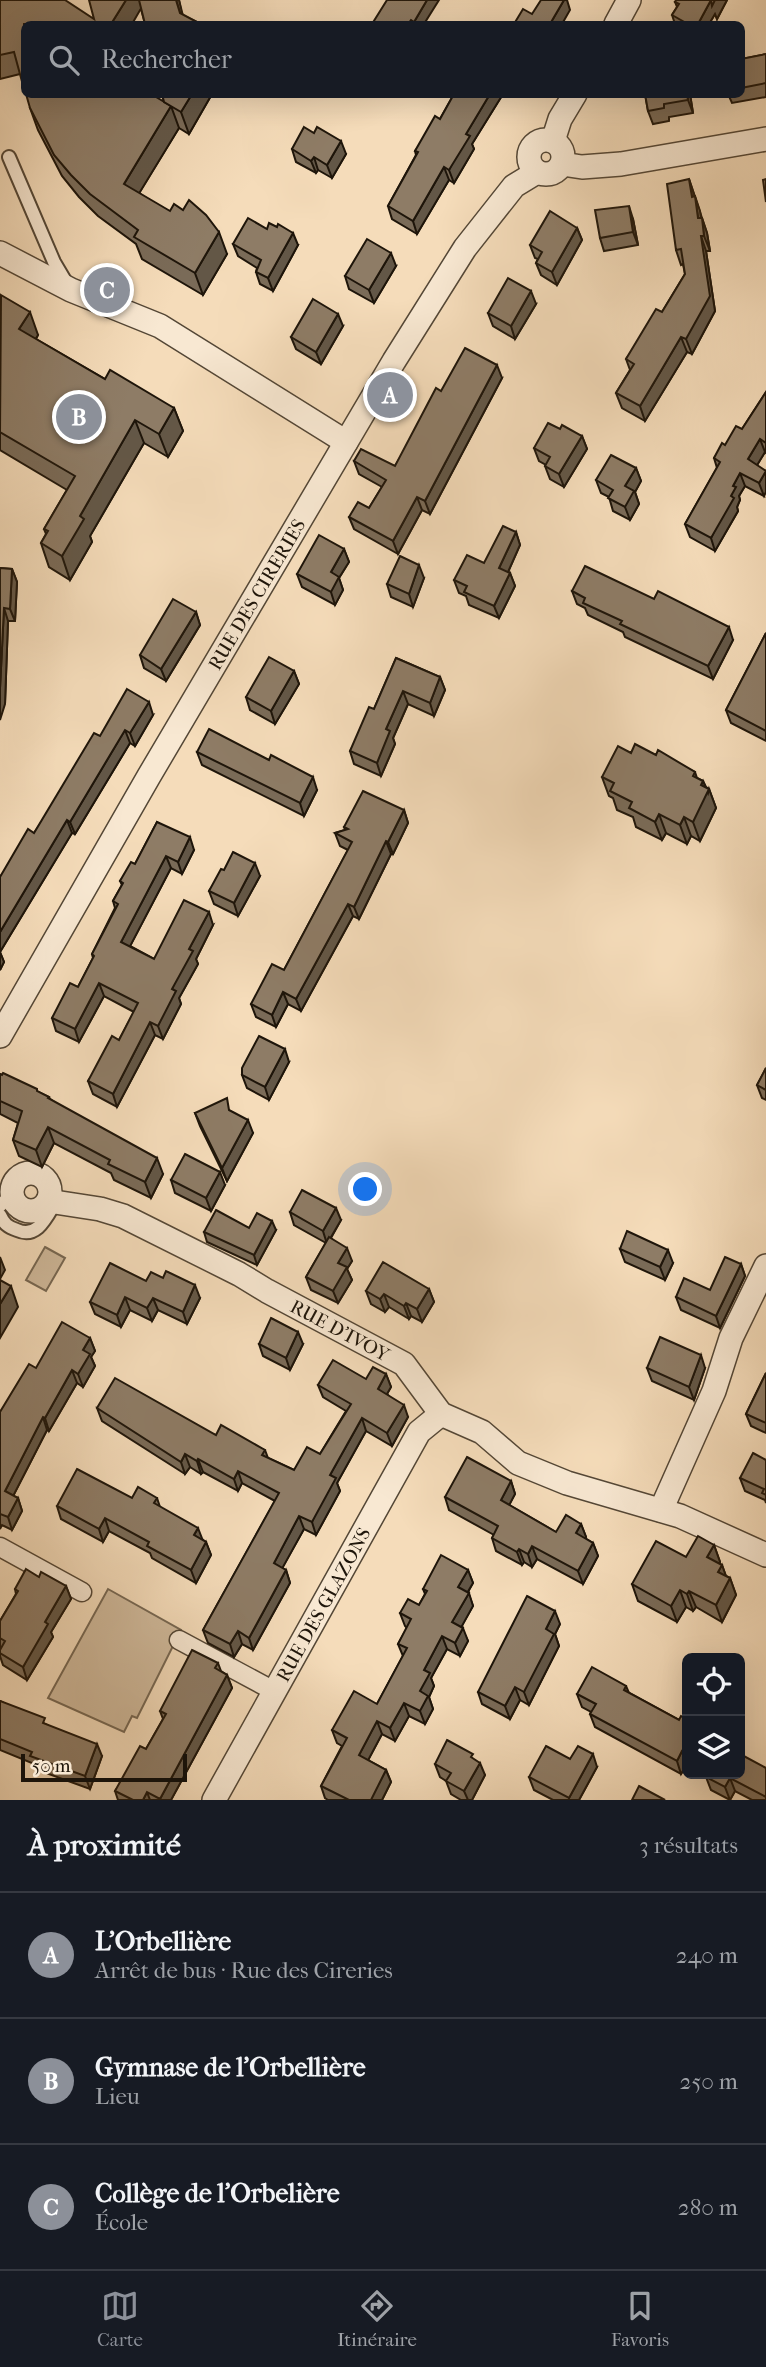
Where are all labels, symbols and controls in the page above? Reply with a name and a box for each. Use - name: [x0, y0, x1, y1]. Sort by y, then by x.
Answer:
- search box: [21, 21, 745, 98]
- icon: search: [45, 41, 83, 79]
- text: Rechercher: [101, 44, 232, 75]
- pin: C: [84, 264, 130, 316]
- pin: A: [367, 369, 413, 421]
- pin: B: [56, 391, 102, 443]
- street label: RUE DES CIRERIES: [204, 515, 310, 674]
- your location: [348, 1172, 382, 1206]
- street label: RUE D'IVOY: [286, 1296, 394, 1367]
- street label: RUE DES GLAZONS: [272, 1524, 376, 1686]
- map controls: [682, 1653, 745, 1779]
- button: locate: [682, 1653, 745, 1716]
- button: layers: [682, 1716, 745, 1779]
- scale bar: [21, 1751, 187, 1783]
- text: 50 m: [32, 1755, 71, 1777]
- text: À proximité: [28, 1828, 181, 1863]
- text: 3 résultats: [639, 1832, 738, 1859]
- text: L'Orbellière: [95, 1926, 231, 1957]
- text: A: [44, 1942, 58, 1969]
- text: 240 m: [676, 1942, 738, 1969]
- text: Arrêt de bus · Rue des Cireries: [95, 1957, 393, 1984]
- text: Gymnase de l'Orbellière: [95, 2052, 366, 2083]
- text: B: [44, 2068, 58, 2095]
- text: 250 m: [680, 2068, 738, 2095]
- text: Lieu: [95, 2083, 140, 2110]
- text: Collège de l'Orbelière: [95, 2178, 340, 2209]
- text: C: [43, 2194, 59, 2221]
- text: 280 m: [678, 2194, 738, 2221]
- text: École: [95, 2209, 148, 2236]
- tab: Carte: [97, 2287, 143, 2351]
- tab: Itinéraire: [337, 2287, 417, 2351]
- tab: Favoris: [611, 2287, 669, 2351]

